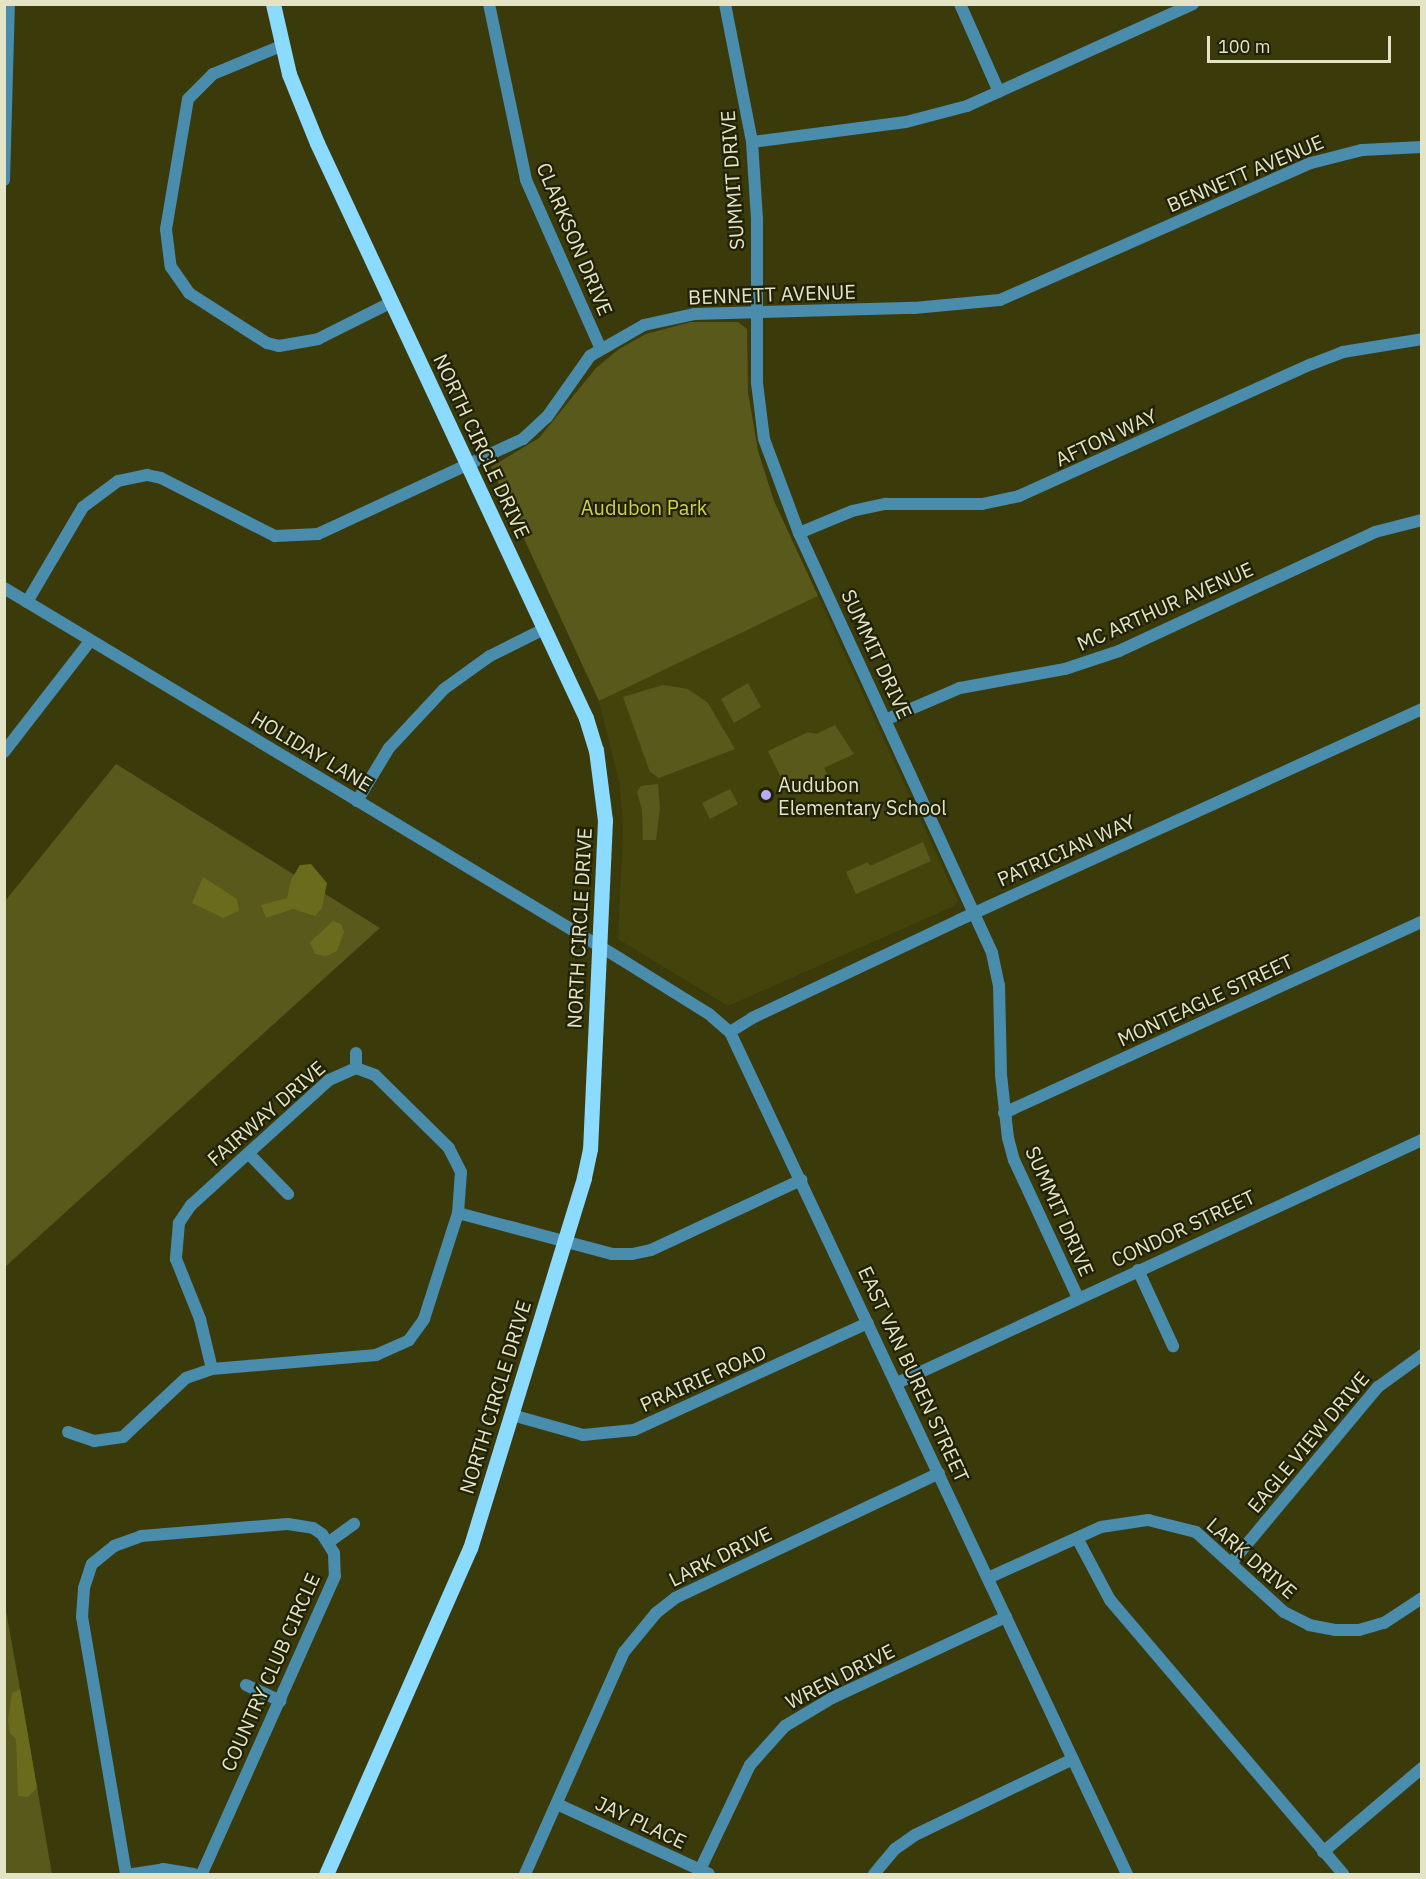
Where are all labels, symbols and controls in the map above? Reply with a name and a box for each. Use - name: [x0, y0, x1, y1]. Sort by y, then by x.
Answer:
- scale bar: [1210, 24, 1394, 62]
- text: 100 m: [1218, 35, 1270, 58]
- street label: SUMMIT DRIVE: [715, 109, 749, 251]
- street label: BENNETT AVENUE: [1163, 129, 1327, 217]
- street label: CLARKSON DRIVE: [532, 159, 618, 319]
- street label: BENNETT AVENUE: [688, 279, 856, 309]
- street label: NORTH CIRCLE DRIVE: [429, 350, 535, 542]
- street label: AFTON WAY: [1051, 403, 1161, 471]
- park label: Audubon Park: [581, 495, 707, 519]
- street label: MC ARTHUR AVENUE: [1073, 556, 1257, 656]
- street label: SUMMIT DRIVE: [837, 586, 917, 722]
- street label: HOLIDAY LANE: [247, 705, 377, 797]
- place label: Audubon Elementary School: [778, 772, 947, 819]
- marker: Audubon Elementary School: [759, 788, 773, 802]
- street label: PATRICIAN WAY: [993, 809, 1139, 891]
- street label: NORTH CIRCLE DRIVE: [562, 827, 596, 1029]
- street label: MONTEAGLE STREET: [1113, 949, 1297, 1051]
- street label: FAIRWAY DRIVE: [202, 1055, 330, 1171]
- street label: SUMMIT DRIVE: [1021, 1142, 1099, 1280]
- street label: CONDOR STREET: [1107, 1184, 1259, 1272]
- street label: EAST VAN BUREN STREET: [853, 1262, 975, 1486]
- street label: NORTH CIRCLE DRIVE: [454, 1297, 536, 1497]
- street label: PRAIRIE ROAD: [636, 1339, 770, 1417]
- street label: EAGLE VIEW DRIVE: [1242, 1367, 1374, 1517]
- street label: LARK DRIVE: [1202, 1512, 1302, 1604]
- street label: LARK DRIVE: [665, 1521, 775, 1591]
- street label: COUNTRY CLUB CIRCLE: [215, 1569, 325, 1775]
- street label: WREN DRIVE: [781, 1638, 899, 1714]
- street label: JAY PLACE: [592, 1791, 690, 1853]

